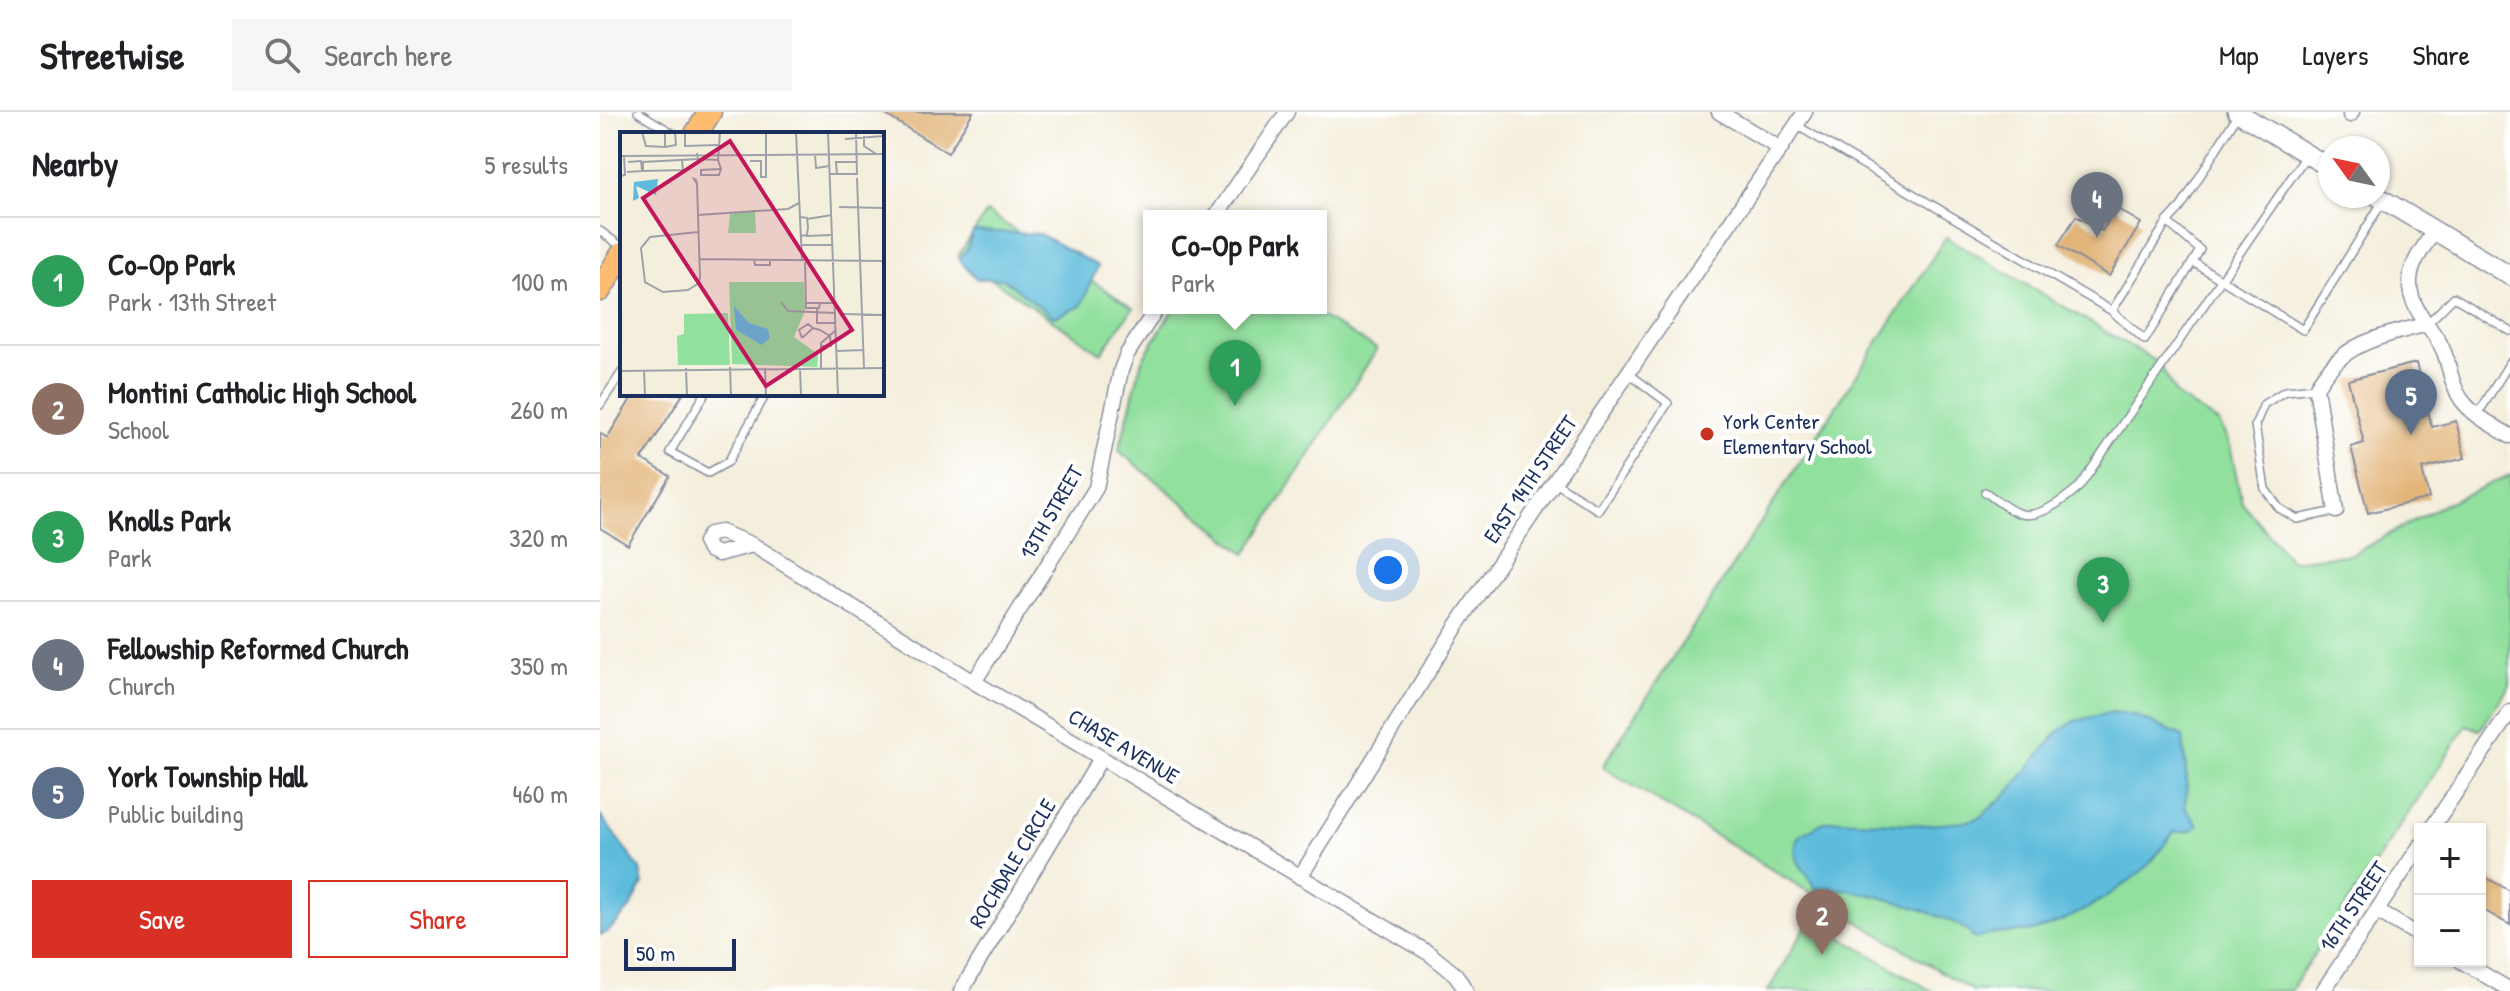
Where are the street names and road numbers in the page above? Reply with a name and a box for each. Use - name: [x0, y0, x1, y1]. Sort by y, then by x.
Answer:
- street label: EAST 14TH STREET: [1476, 409, 1584, 549]
- street label: 13TH STREET: [1012, 459, 1090, 564]
- street label: CHASE AVENUE: [1063, 701, 1185, 791]
- street label: ROCHDALE CIRCLE: [962, 793, 1063, 933]
- street label: 16TH STREET: [2312, 855, 2394, 957]

